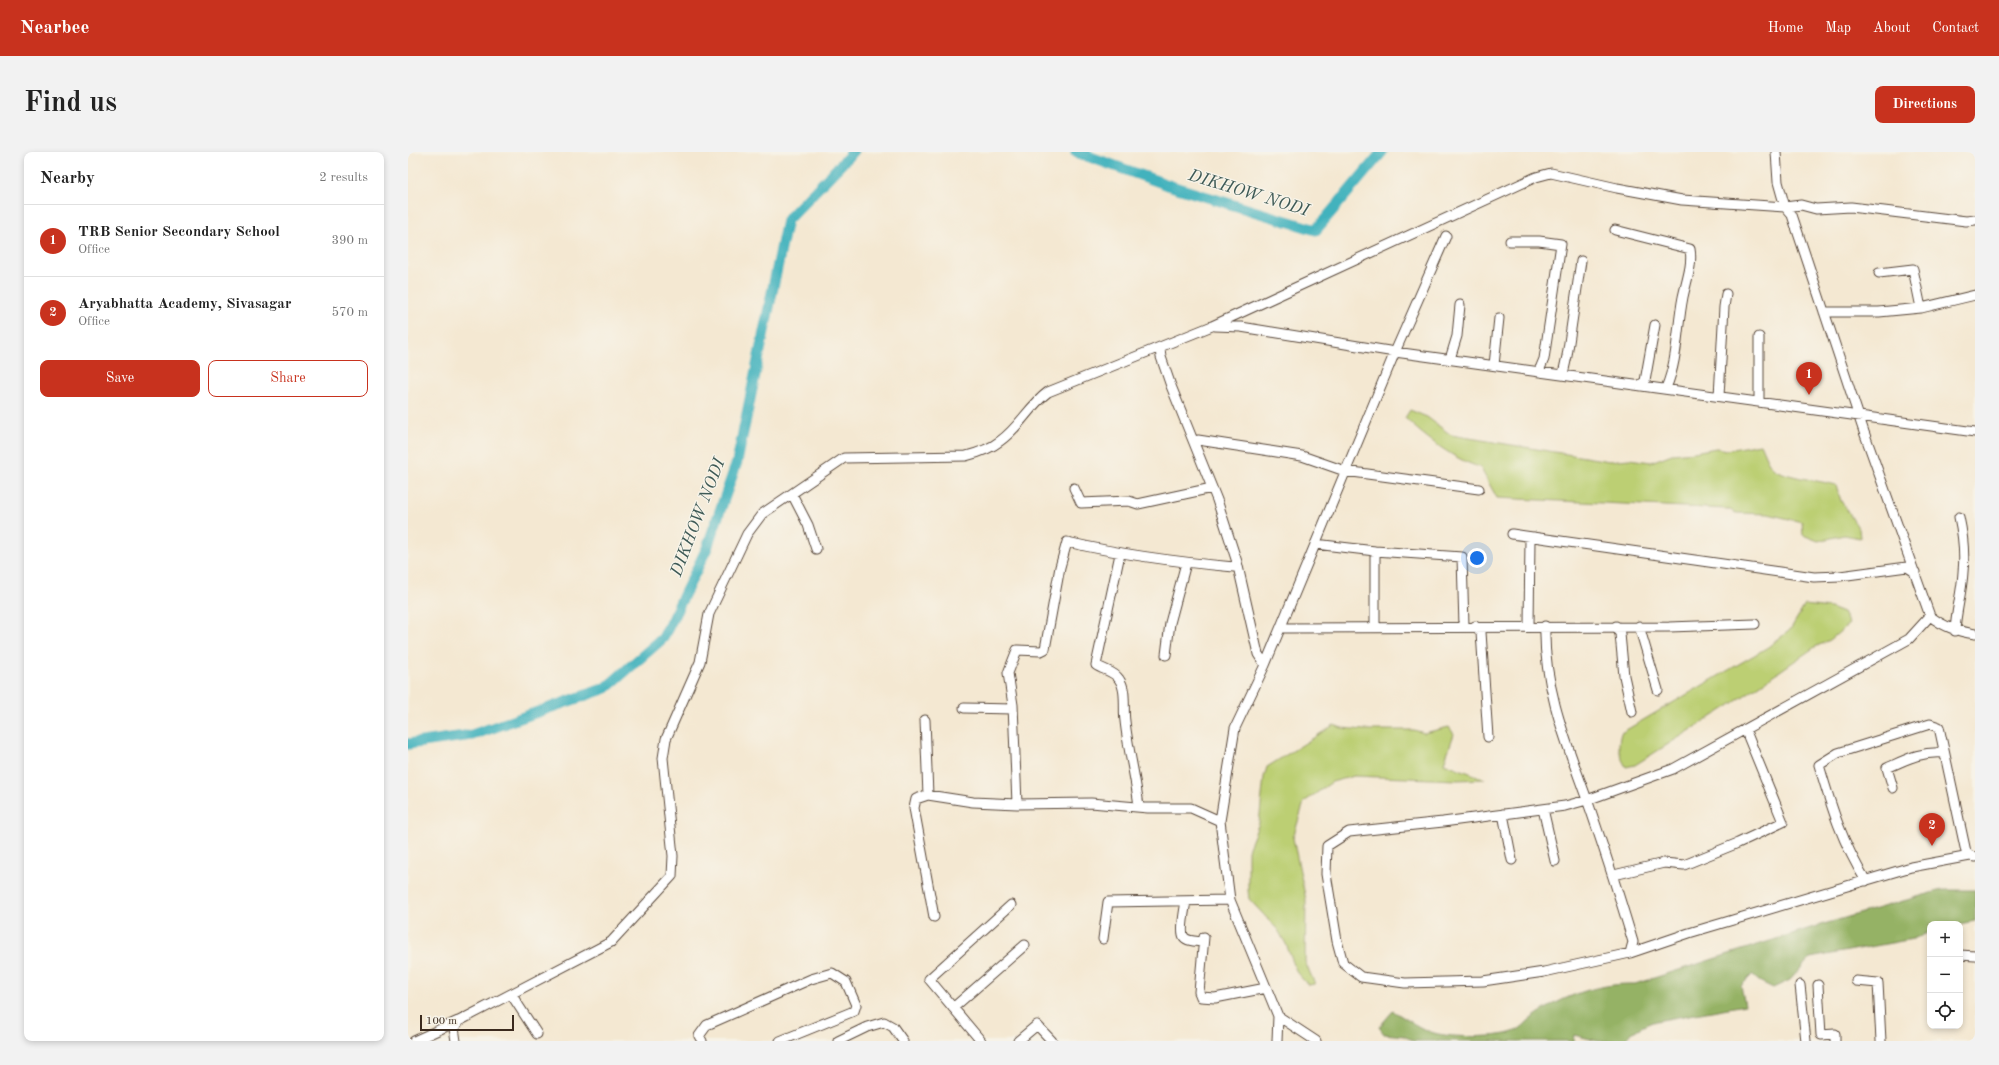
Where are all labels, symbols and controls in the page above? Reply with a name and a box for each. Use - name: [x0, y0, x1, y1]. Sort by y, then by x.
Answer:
- text: Nearbee: [20, 19, 89, 38]
- text: Home: [1768, 21, 1803, 35]
- text: Map: [1825, 21, 1851, 35]
- text: About: [1873, 21, 1910, 35]
- text: Contact: [1932, 21, 1979, 35]
- button: Directions: [1875, 86, 1975, 123]
- text: Find us: [24, 90, 117, 118]
- water label: DIKHOW NODI: [1185, 167, 1313, 220]
- text: Nearby: [40, 170, 95, 187]
- text: 2 results: [319, 171, 368, 184]
- text: TRB Senior Secondary School: [78, 225, 280, 240]
- text: 1: [49, 234, 57, 247]
- text: 390 m: [331, 234, 368, 247]
- text: Office: [78, 243, 110, 256]
- text: Aryabhatta Academy, Sivasagar: [78, 297, 291, 312]
- text: 2: [49, 306, 57, 319]
- text: 570 m: [331, 306, 368, 319]
- text: Office: [78, 315, 110, 328]
- button: Save: [40, 360, 200, 397]
- button: Share: [208, 360, 368, 397]
- pin: 1: [1796, 362, 1822, 395]
- water label: DIKHOW NODI: [668, 454, 730, 580]
- your location: [1467, 548, 1487, 568]
- pin: 2: [1919, 813, 1945, 846]
- map controls: [1927, 921, 1963, 1029]
- button: +: [1927, 921, 1963, 957]
- button: −: [1927, 957, 1963, 993]
- button: locate: [1927, 993, 1963, 1029]
- scale bar: [420, 1013, 514, 1032]
- text: 100 m: [426, 1016, 457, 1027]

